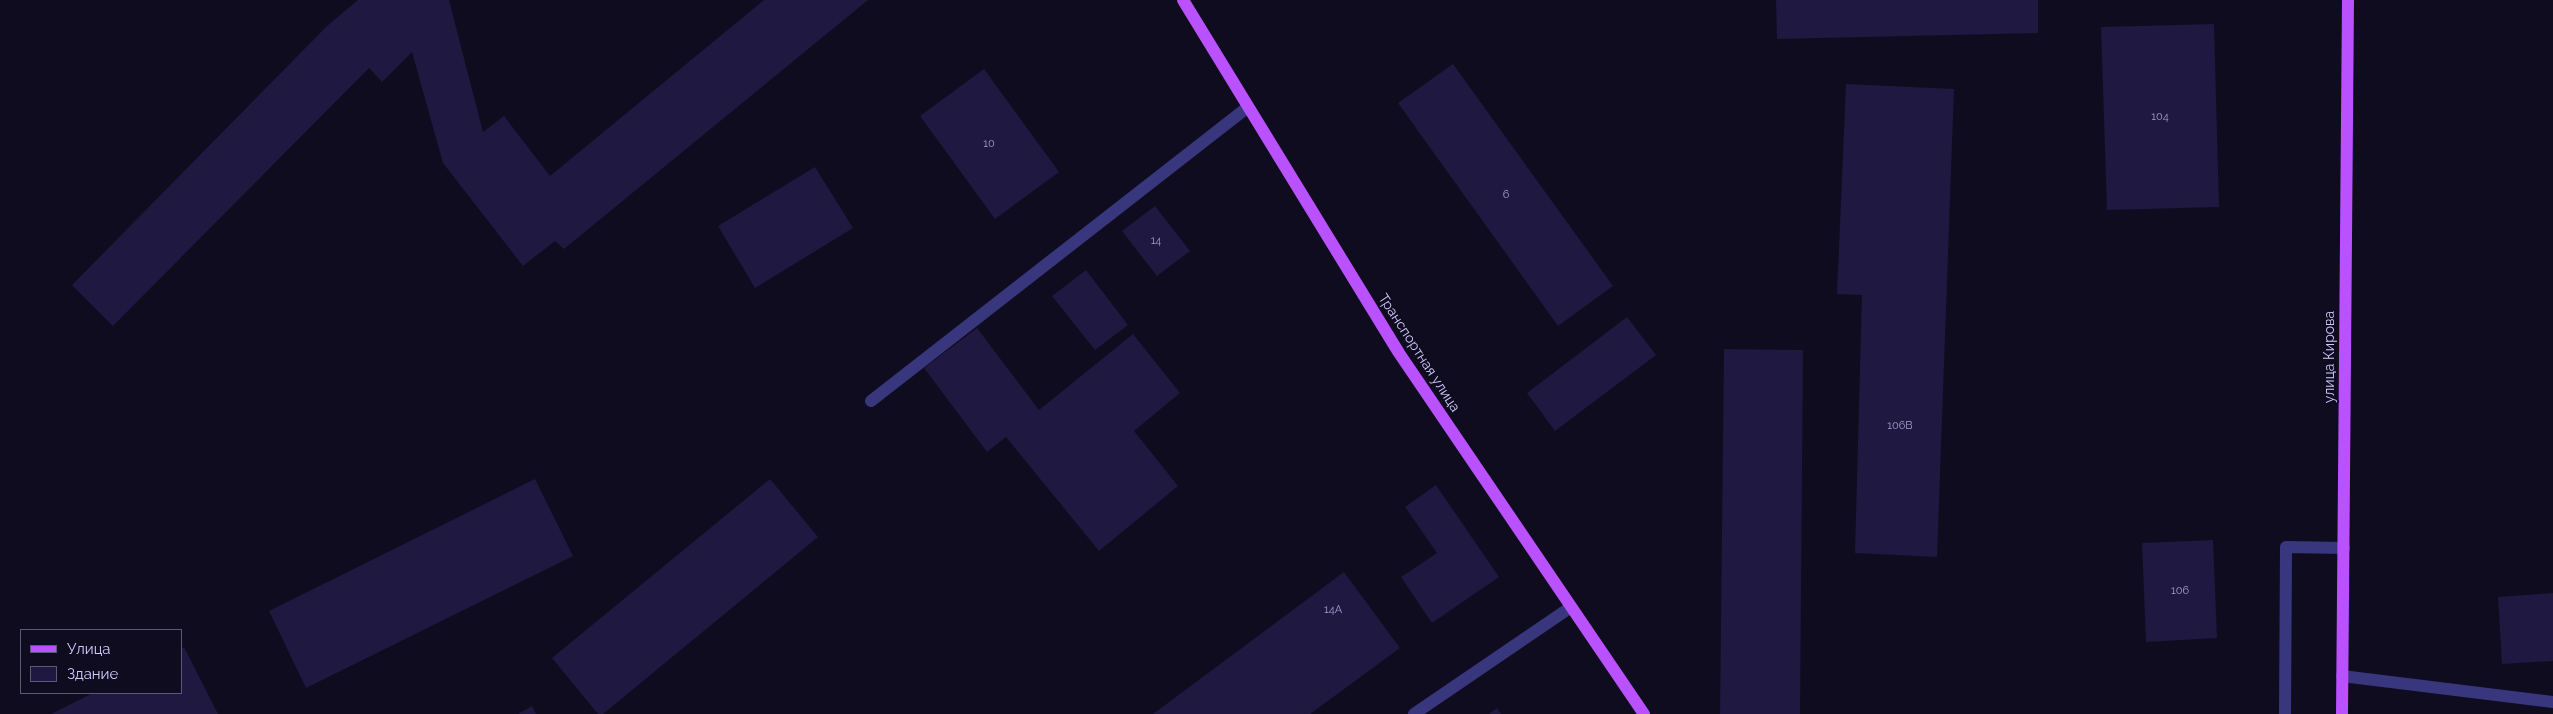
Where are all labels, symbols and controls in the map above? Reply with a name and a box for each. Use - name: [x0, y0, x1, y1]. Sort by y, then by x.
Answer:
- house number: 104: [2151, 110, 2169, 124]
- house number: 10: [983, 137, 995, 151]
- house number: 6: [1503, 188, 1509, 202]
- house number: 14: [1151, 234, 1161, 248]
- street label: Транспортная улица: [1375, 291, 1463, 415]
- street label: улица Кирова: [2322, 311, 2338, 403]
- house number: 106В: [1887, 419, 1913, 433]
- house number: 106: [2171, 584, 2189, 598]
- house number: 14А: [1324, 603, 1342, 617]
- legend: [20, 629, 182, 694]
- text: Улица: [67, 640, 111, 658]
- text: Здание: [67, 665, 118, 683]

